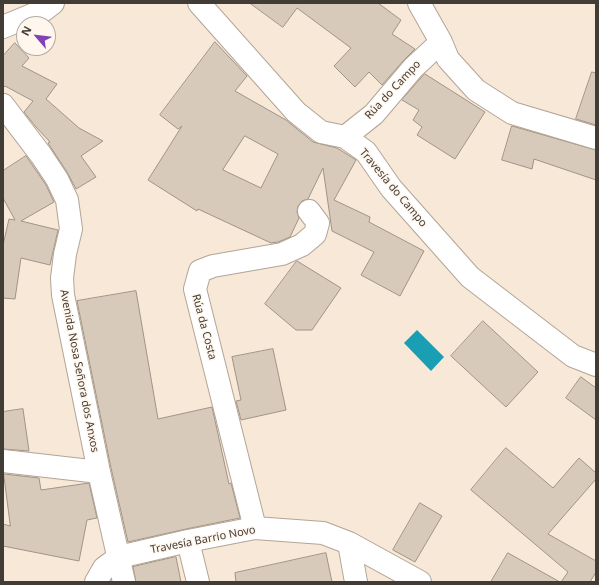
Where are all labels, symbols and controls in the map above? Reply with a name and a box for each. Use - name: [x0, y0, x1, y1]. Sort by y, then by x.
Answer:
- north arrow: [16, 16, 56, 56]
- text: N: [17, 23, 35, 38]
- street label: Rúa do Campo: [362, 58, 424, 122]
- street label: Travesía do Campo: [356, 146, 430, 230]
- street label: Avenida Nosa Señora dos Anxos: [57, 289, 101, 453]
- street label: Rúa da Costa: [189, 293, 219, 361]
- street label: Travesía Barrio Novo: [149, 523, 257, 557]

